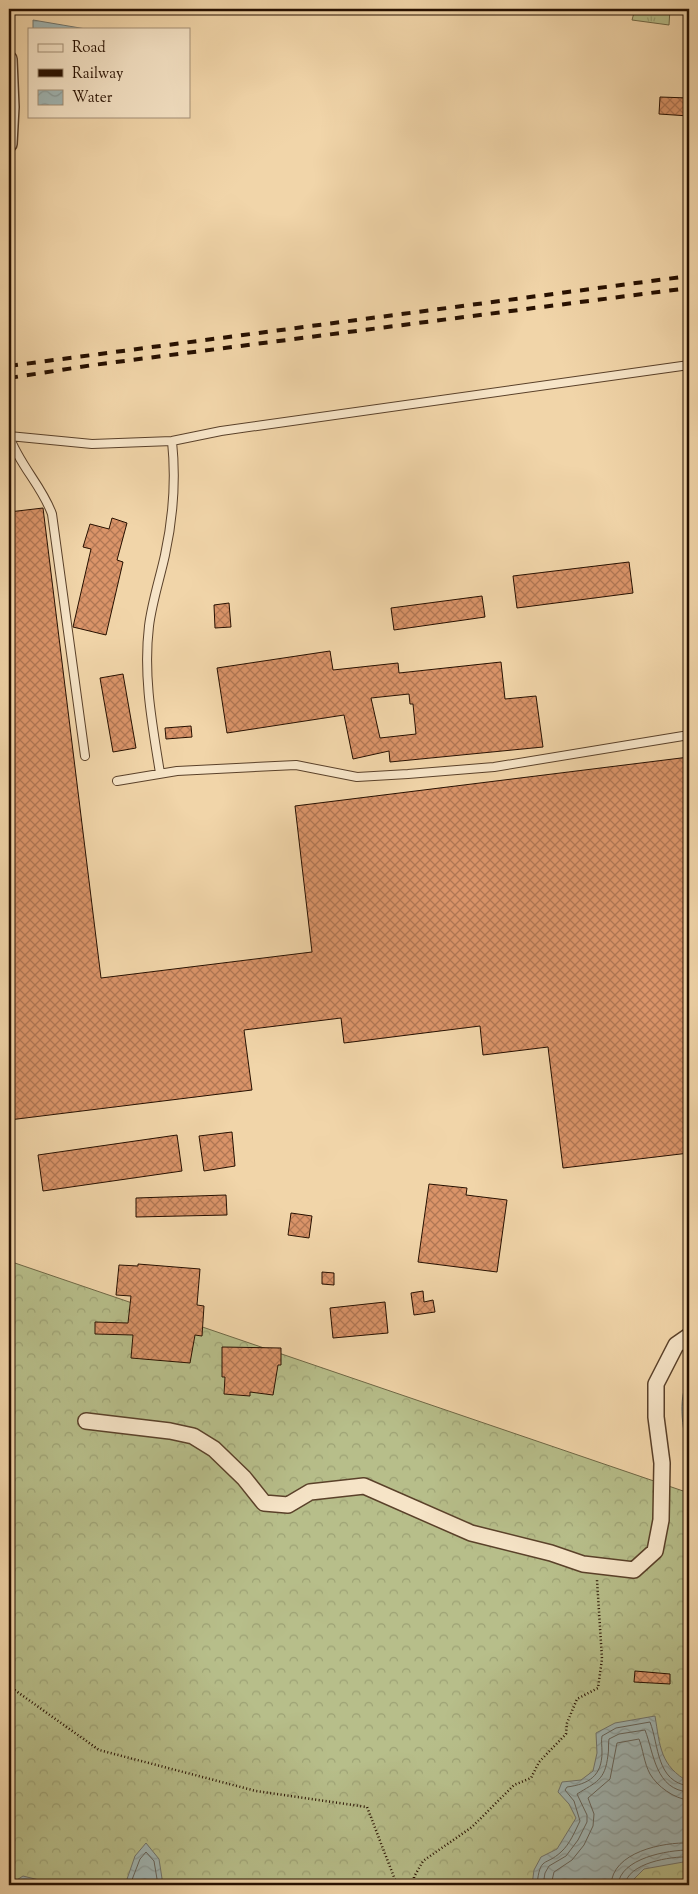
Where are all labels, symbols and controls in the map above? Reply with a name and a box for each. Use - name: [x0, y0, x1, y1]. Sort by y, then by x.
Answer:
- legend: [28, 28, 190, 118]
- text: Road: [72, 38, 106, 59]
- text: Railway: [72, 64, 124, 85]
- text: Water: [72, 88, 113, 109]

